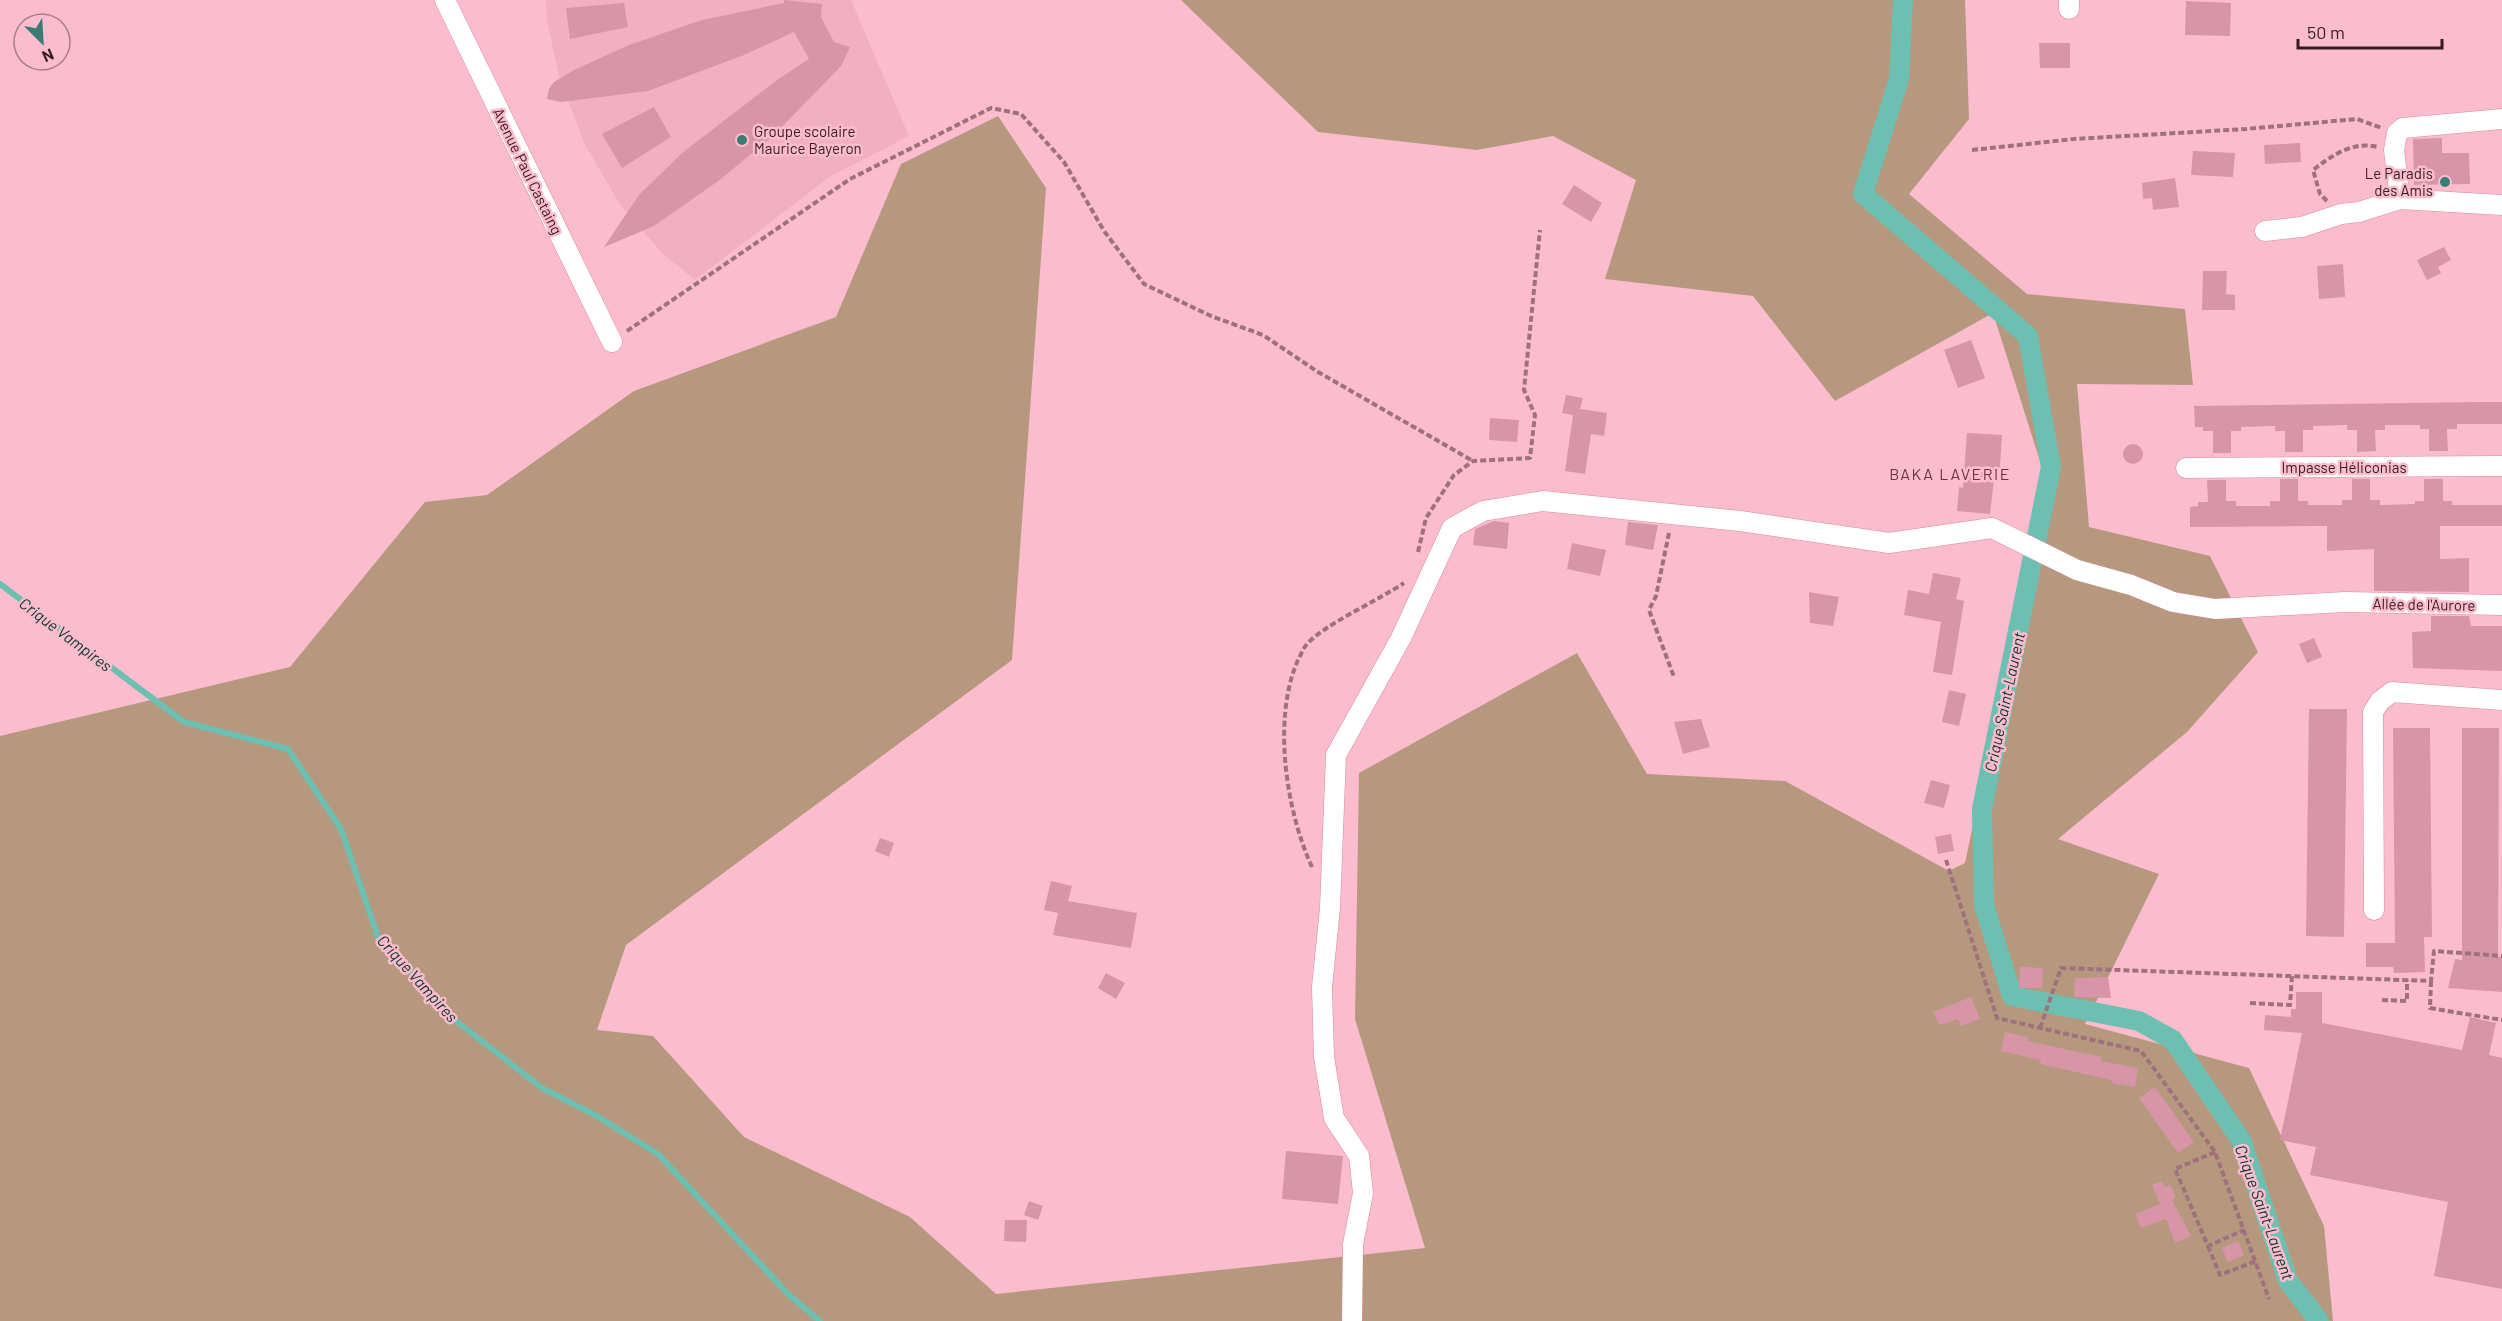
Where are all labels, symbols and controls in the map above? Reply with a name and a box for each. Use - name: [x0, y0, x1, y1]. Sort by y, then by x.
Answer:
- north arrow: [12, 12, 72, 72]
- scale bar: [2298, 12, 2442, 50]
- text: 50 m: [2307, 21, 2345, 43]
- text: N: [40, 45, 57, 67]
- street label: Avenue Paul Castaing: [490, 105, 566, 237]
- place label: Groupe scolaire Maurice Bayeron: [754, 122, 862, 157]
- marker: Groupe scolaire Maurice Bayeron: [735, 133, 749, 147]
- place label: Le Paradis des Amis: [2365, 164, 2433, 199]
- marker: Le Paradis des Amis: [2438, 175, 2452, 189]
- street label: Impasse Héliconias: [2281, 458, 2407, 476]
- district label: BAKA LAVERIE: [1889, 464, 2011, 483]
- water label: Crique Vampires: [16, 593, 116, 675]
- street label: Allée de l'Aurore: [2372, 594, 2476, 614]
- water label: Crique Saint-Laurent: [1980, 630, 2028, 774]
- water label: Crique Vampires: [374, 930, 462, 1026]
- water label: Crique Saint-Laurent: [2232, 1142, 2298, 1282]

